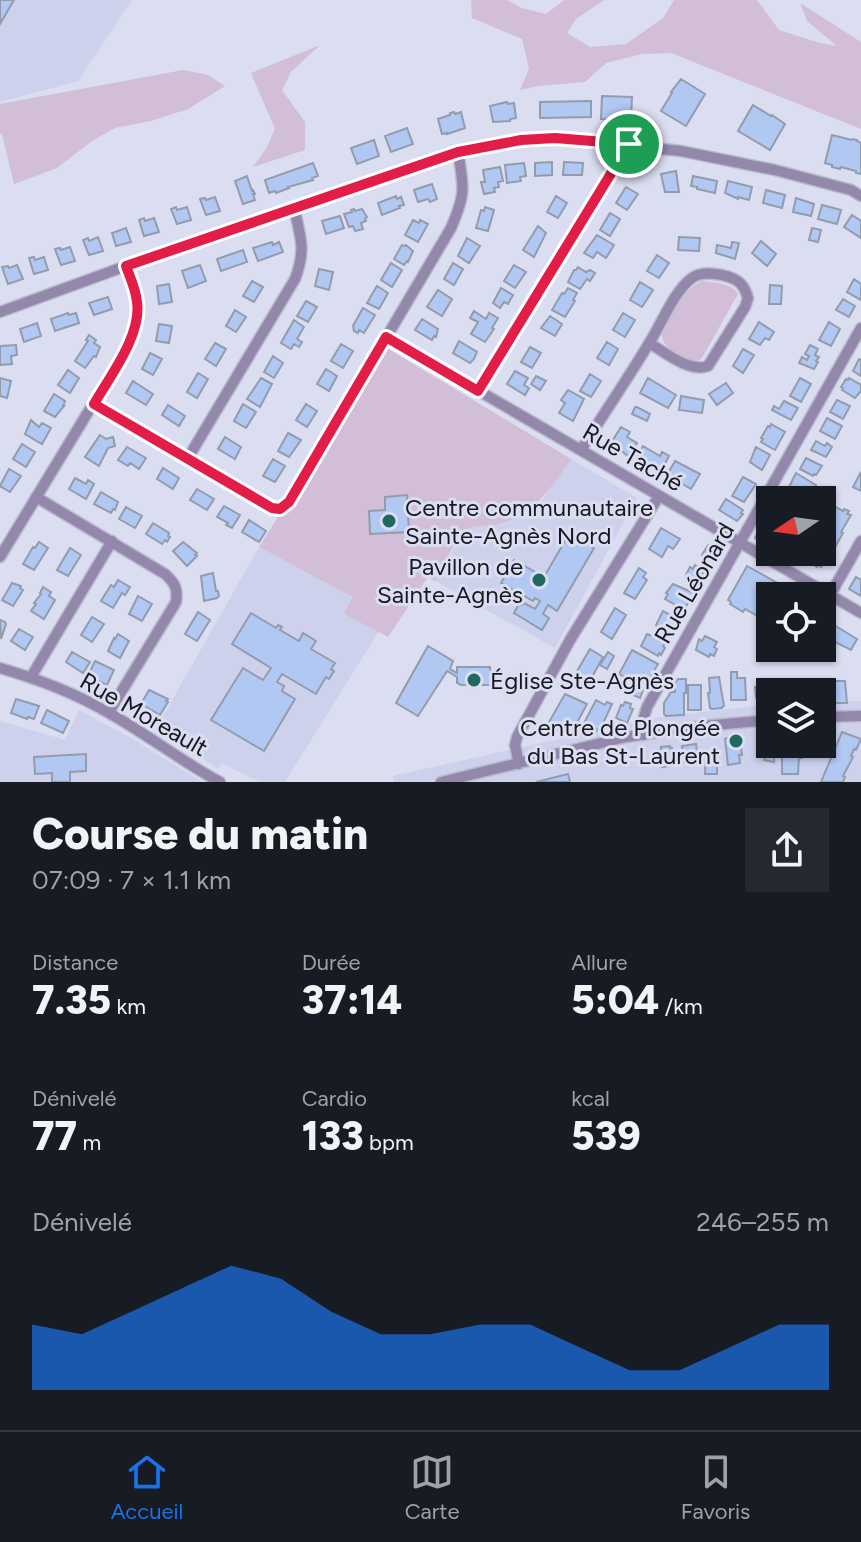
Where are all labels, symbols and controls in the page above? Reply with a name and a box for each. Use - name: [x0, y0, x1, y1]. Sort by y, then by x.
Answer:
- pin: [595, 110, 663, 178]
- icon: arrive: [607, 122, 651, 166]
- street label: Rue Taché: [578, 417, 688, 497]
- north arrow: [756, 486, 836, 566]
- map controls: [756, 486, 836, 758]
- place label: Centre communautaire Sainte-Agnès Nord: [405, 493, 653, 550]
- marker: Centre communautaire Sainte-Agnès Nord: [380, 512, 398, 530]
- street label: Rue Léonard: [648, 517, 740, 649]
- place label: Pavillon de Sainte-Agnès: [377, 552, 523, 609]
- marker: Pavillon de Sainte-Agnès: [530, 571, 548, 589]
- button: locate: [756, 582, 836, 662]
- street label: Rue Moreault: [75, 666, 213, 762]
- place label: Église Ste-Agnès: [490, 666, 674, 695]
- marker: Église Ste-Agnès: [465, 671, 483, 689]
- button: layers: [756, 678, 836, 758]
- place label: Centre de Plongée du Bas St-Laurent: [520, 713, 720, 770]
- marker: Centre de Plongée du Bas St-Laurent: [727, 732, 745, 750]
- text: Course du matin: [32, 807, 368, 860]
- button: share: [745, 808, 829, 892]
- text: 07:09 · 7 × 1.1 km: [32, 864, 231, 896]
- text: Distance: [32, 949, 118, 976]
- text: Durée: [302, 949, 361, 976]
- text: Allure: [571, 949, 628, 976]
- text: 7.35: [32, 976, 111, 1024]
- text: 37:14: [302, 976, 402, 1024]
- text: 5:04: [571, 976, 659, 1024]
- text: km: [111, 993, 146, 1020]
- text: /km: [659, 993, 703, 1020]
- text: Dénivelé: [32, 1085, 117, 1112]
- text: Cardio: [302, 1085, 367, 1112]
- text: kcal: [571, 1085, 610, 1112]
- text: 77: [32, 1112, 77, 1160]
- text: 133: [302, 1112, 364, 1160]
- text: 539: [571, 1112, 641, 1160]
- text: m: [77, 1129, 101, 1156]
- text: bpm: [364, 1129, 414, 1156]
- text: Dénivelé: [32, 1206, 132, 1238]
- text: 246–255 m: [696, 1206, 829, 1238]
- tab: Accueil: [111, 1450, 183, 1525]
- tab: Carte: [405, 1450, 459, 1525]
- tab: Favoris: [681, 1450, 750, 1525]

